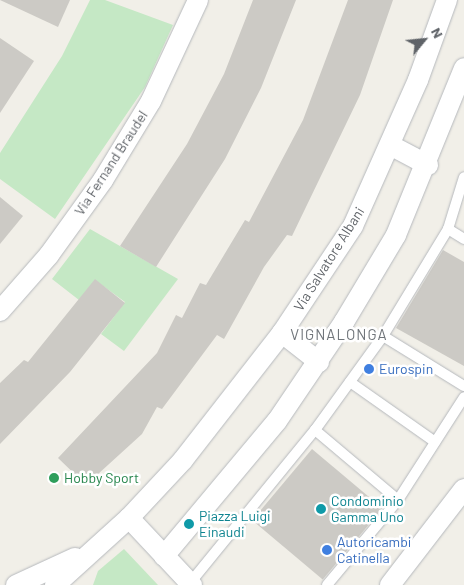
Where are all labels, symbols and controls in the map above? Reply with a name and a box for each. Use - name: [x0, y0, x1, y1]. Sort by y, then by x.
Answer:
- north arrow: [399, 15, 449, 65]
- text: N: [428, 25, 447, 41]
- street label: Via Fernand Braudel: [71, 108, 151, 218]
- street label: Via Salvatore Albani: [290, 204, 368, 314]
- district label: VIGNALONGA: [289, 326, 389, 344]
- place label: Eurospin: [379, 361, 433, 377]
- marker: Eurospin: [363, 363, 375, 375]
- place label: Hobby Sport: [64, 470, 139, 486]
- marker: Hobby Sport: [48, 472, 60, 484]
- place label: Condominio Gamma Uno: [331, 493, 404, 526]
- marker: Condominio Gamma Uno: [315, 503, 327, 515]
- place label: Piazza Luigi Einaudi: [199, 508, 271, 540]
- marker: Piazza Luigi Einaudi: [183, 518, 195, 530]
- place label: Autoricambi Catinella: [337, 534, 411, 566]
- marker: Autoricambi Catinella: [321, 544, 333, 556]

